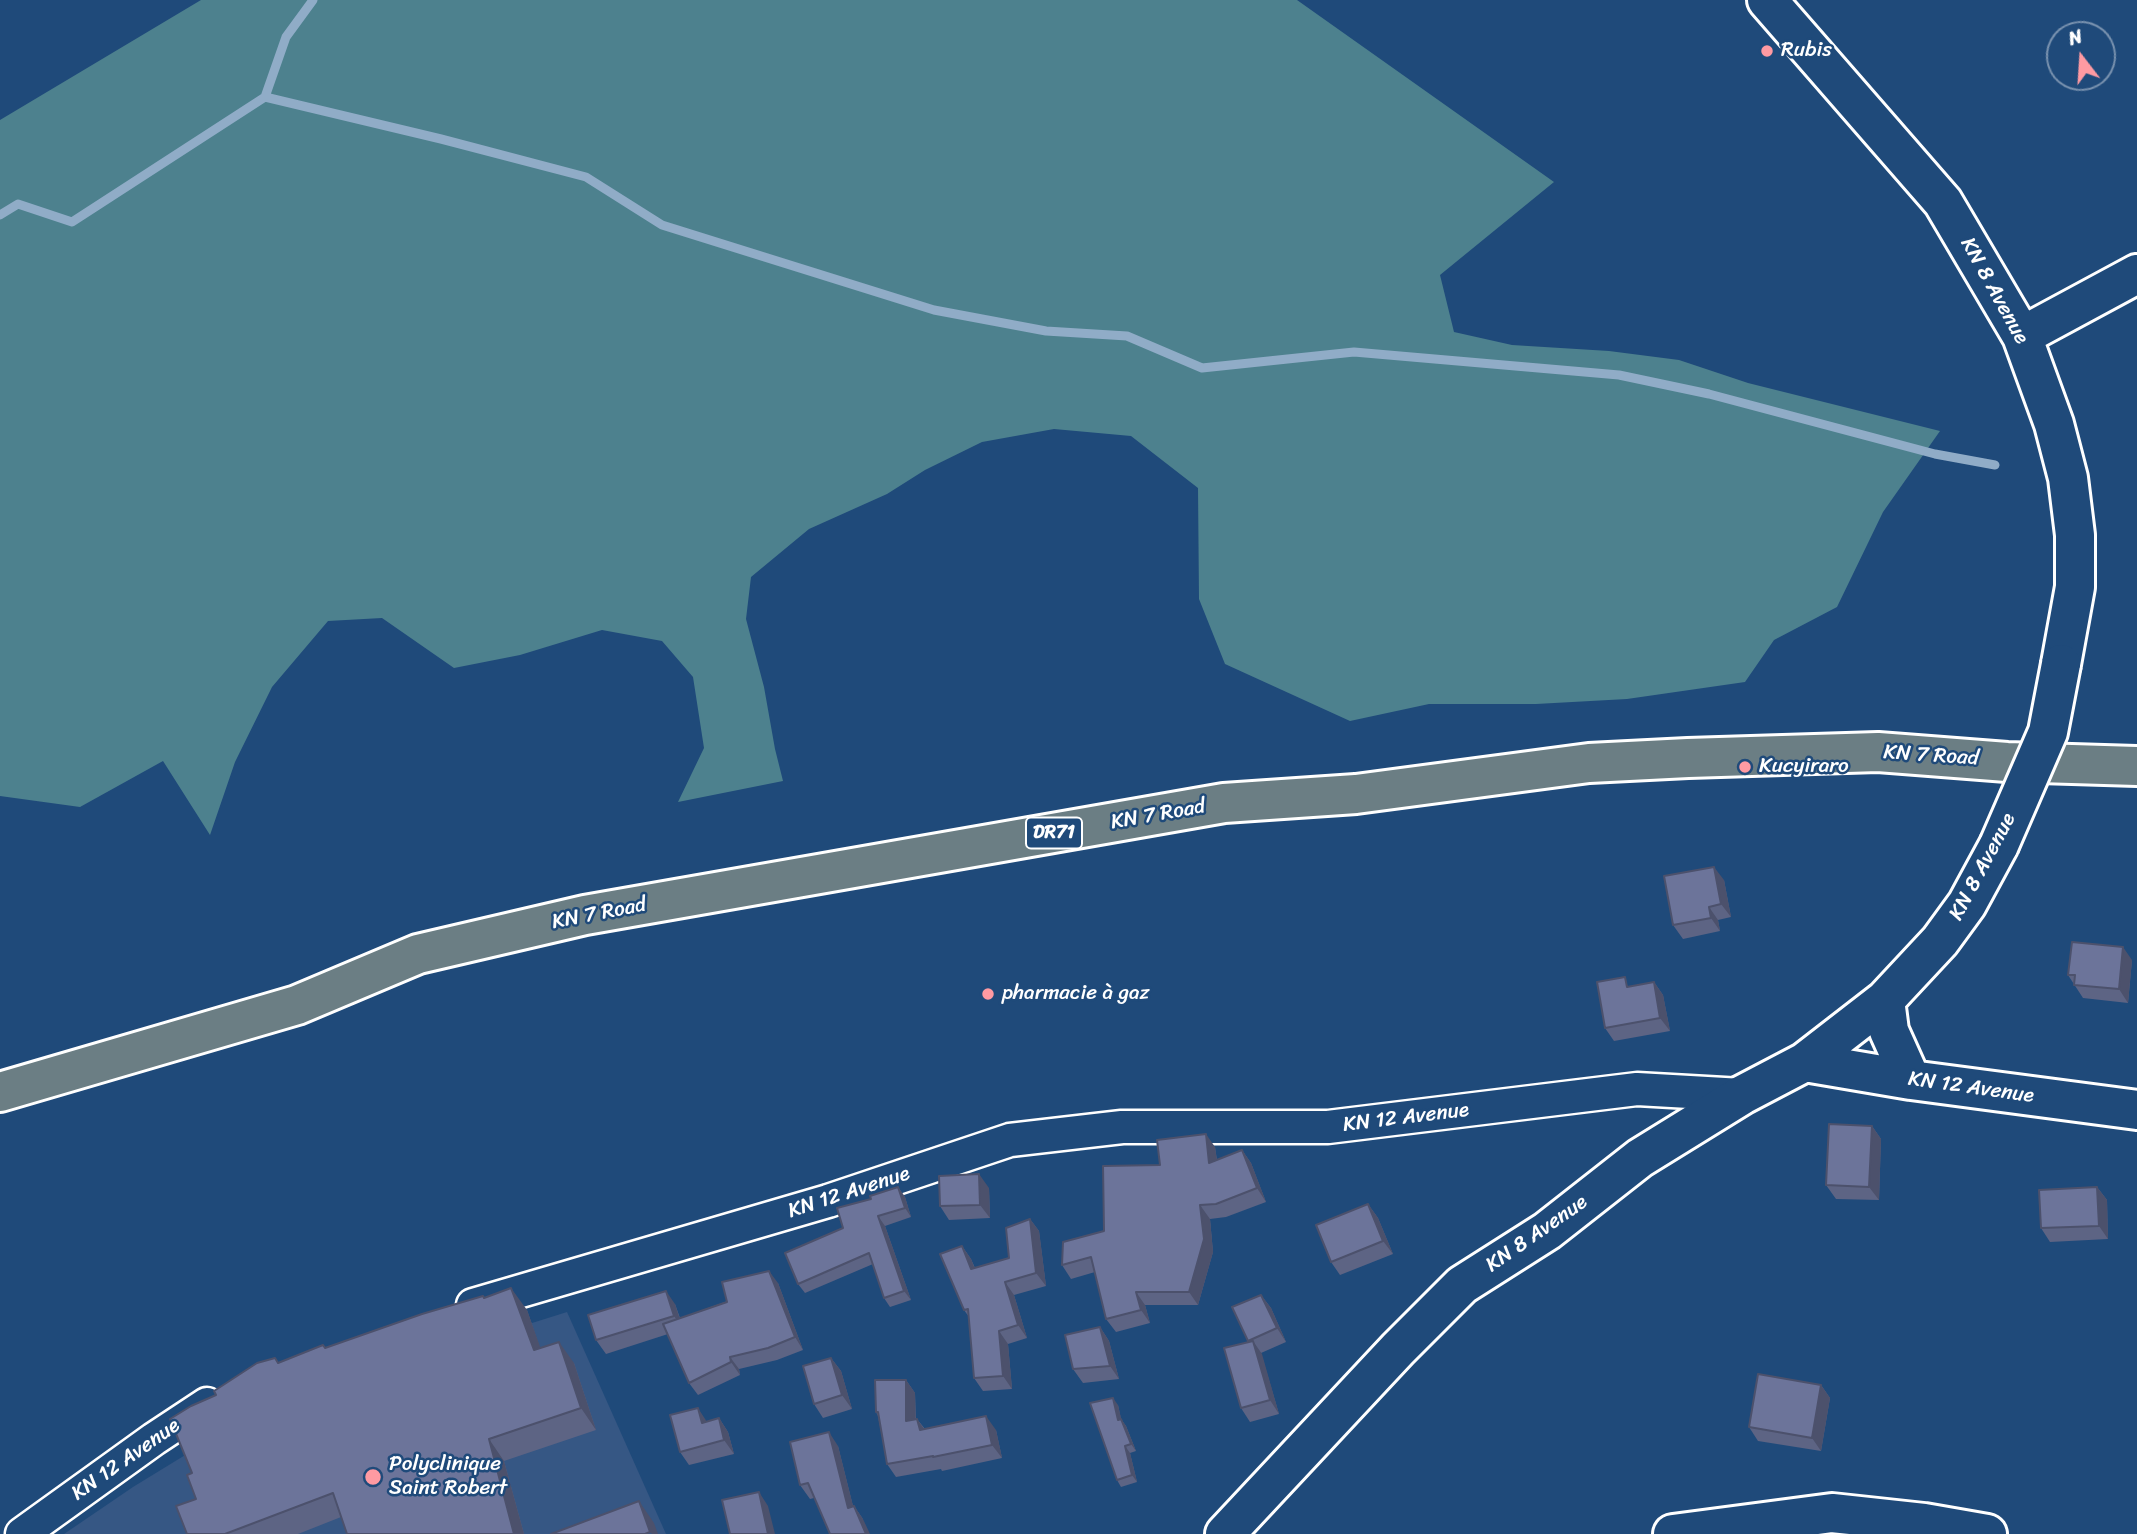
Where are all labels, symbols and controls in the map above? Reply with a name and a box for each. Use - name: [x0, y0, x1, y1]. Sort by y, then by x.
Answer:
- text: N: [2064, 20, 2086, 55]
- north arrow: [2046, 21, 2116, 91]
- place label: Rubis: [1781, 38, 1832, 64]
- marker: Rubis: [1759, 43, 1775, 59]
- street label: KN 8 Avenue: [1954, 233, 2034, 349]
- street label: KN 7 Road: [1883, 740, 1979, 772]
- place label: Kucyiraro: [1759, 754, 1849, 780]
- marker: Kucyiraro: [1737, 759, 1753, 775]
- street label: KN 7 Road: [1109, 794, 1207, 836]
- street label: KN 8 Avenue: [1944, 809, 2022, 925]
- road number: DR71: [1026, 818, 1082, 848]
- street label: KN 7 Road: [550, 893, 648, 935]
- place label: pharmacie à gaz: [1002, 981, 1150, 1007]
- marker: pharmacie à gaz: [980, 986, 996, 1002]
- street label: KN 12 Avenue: [1907, 1067, 2035, 1109]
- street label: KN 12 Avenue: [1342, 1098, 1470, 1138]
- street label: KN 12 Avenue: [785, 1161, 913, 1225]
- street label: KN 8 Avenue: [1481, 1190, 1593, 1278]
- street label: KN 12 Avenue: [67, 1413, 185, 1507]
- place label: Polyclinique Saint Robert: [389, 1452, 507, 1502]
- marker: Polyclinique Saint Robert: [363, 1467, 383, 1487]

